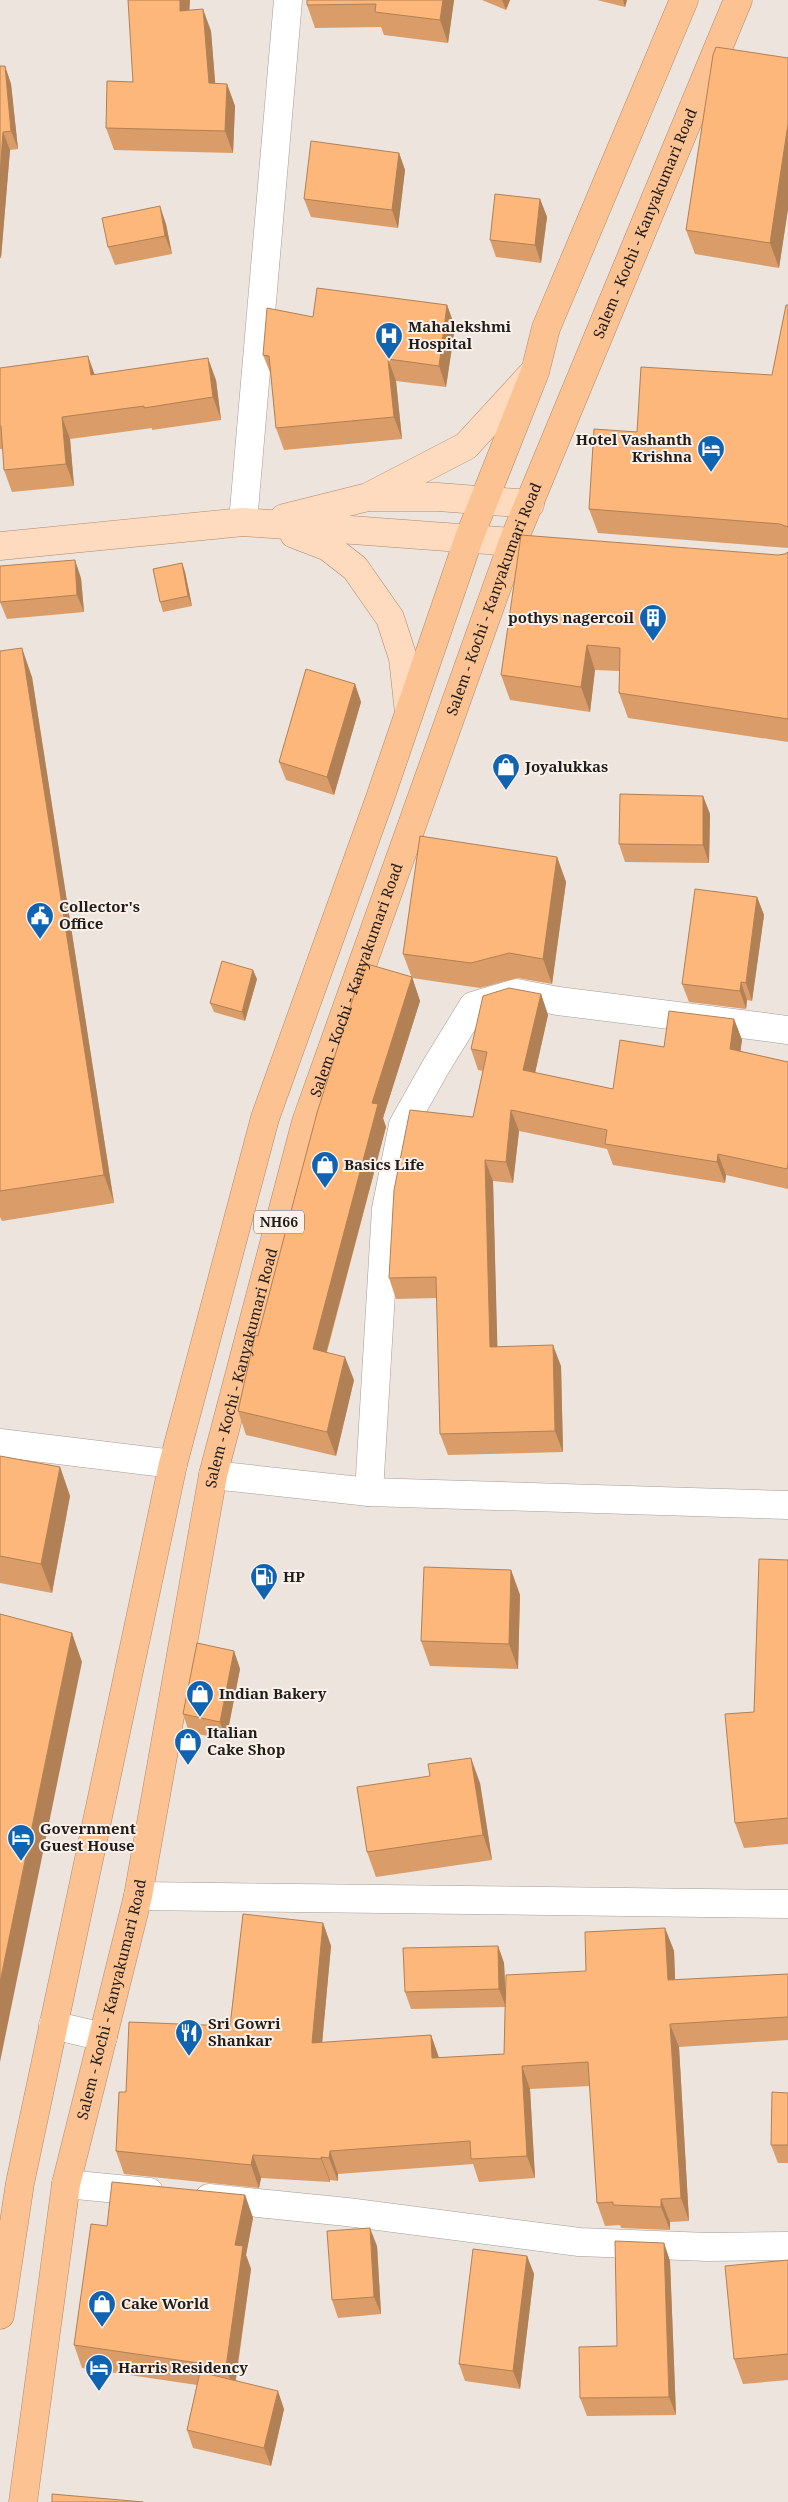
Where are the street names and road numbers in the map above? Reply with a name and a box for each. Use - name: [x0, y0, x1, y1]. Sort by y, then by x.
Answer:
- street label: Salem - Kochi - Kanyakumari Road: [588, 105, 701, 341]
- street label: Salem - Kochi - Kanyakumari Road: [441, 479, 546, 718]
- street label: Salem - Kochi - Kanyakumari Road: [305, 860, 407, 1100]
- road number: NH66: [254, 1210, 304, 1234]
- street label: Salem - Kochi - Kanyakumari Road: [200, 1246, 281, 1489]
- street label: Salem - Kochi - Kanyakumari Road: [71, 1877, 150, 2122]

